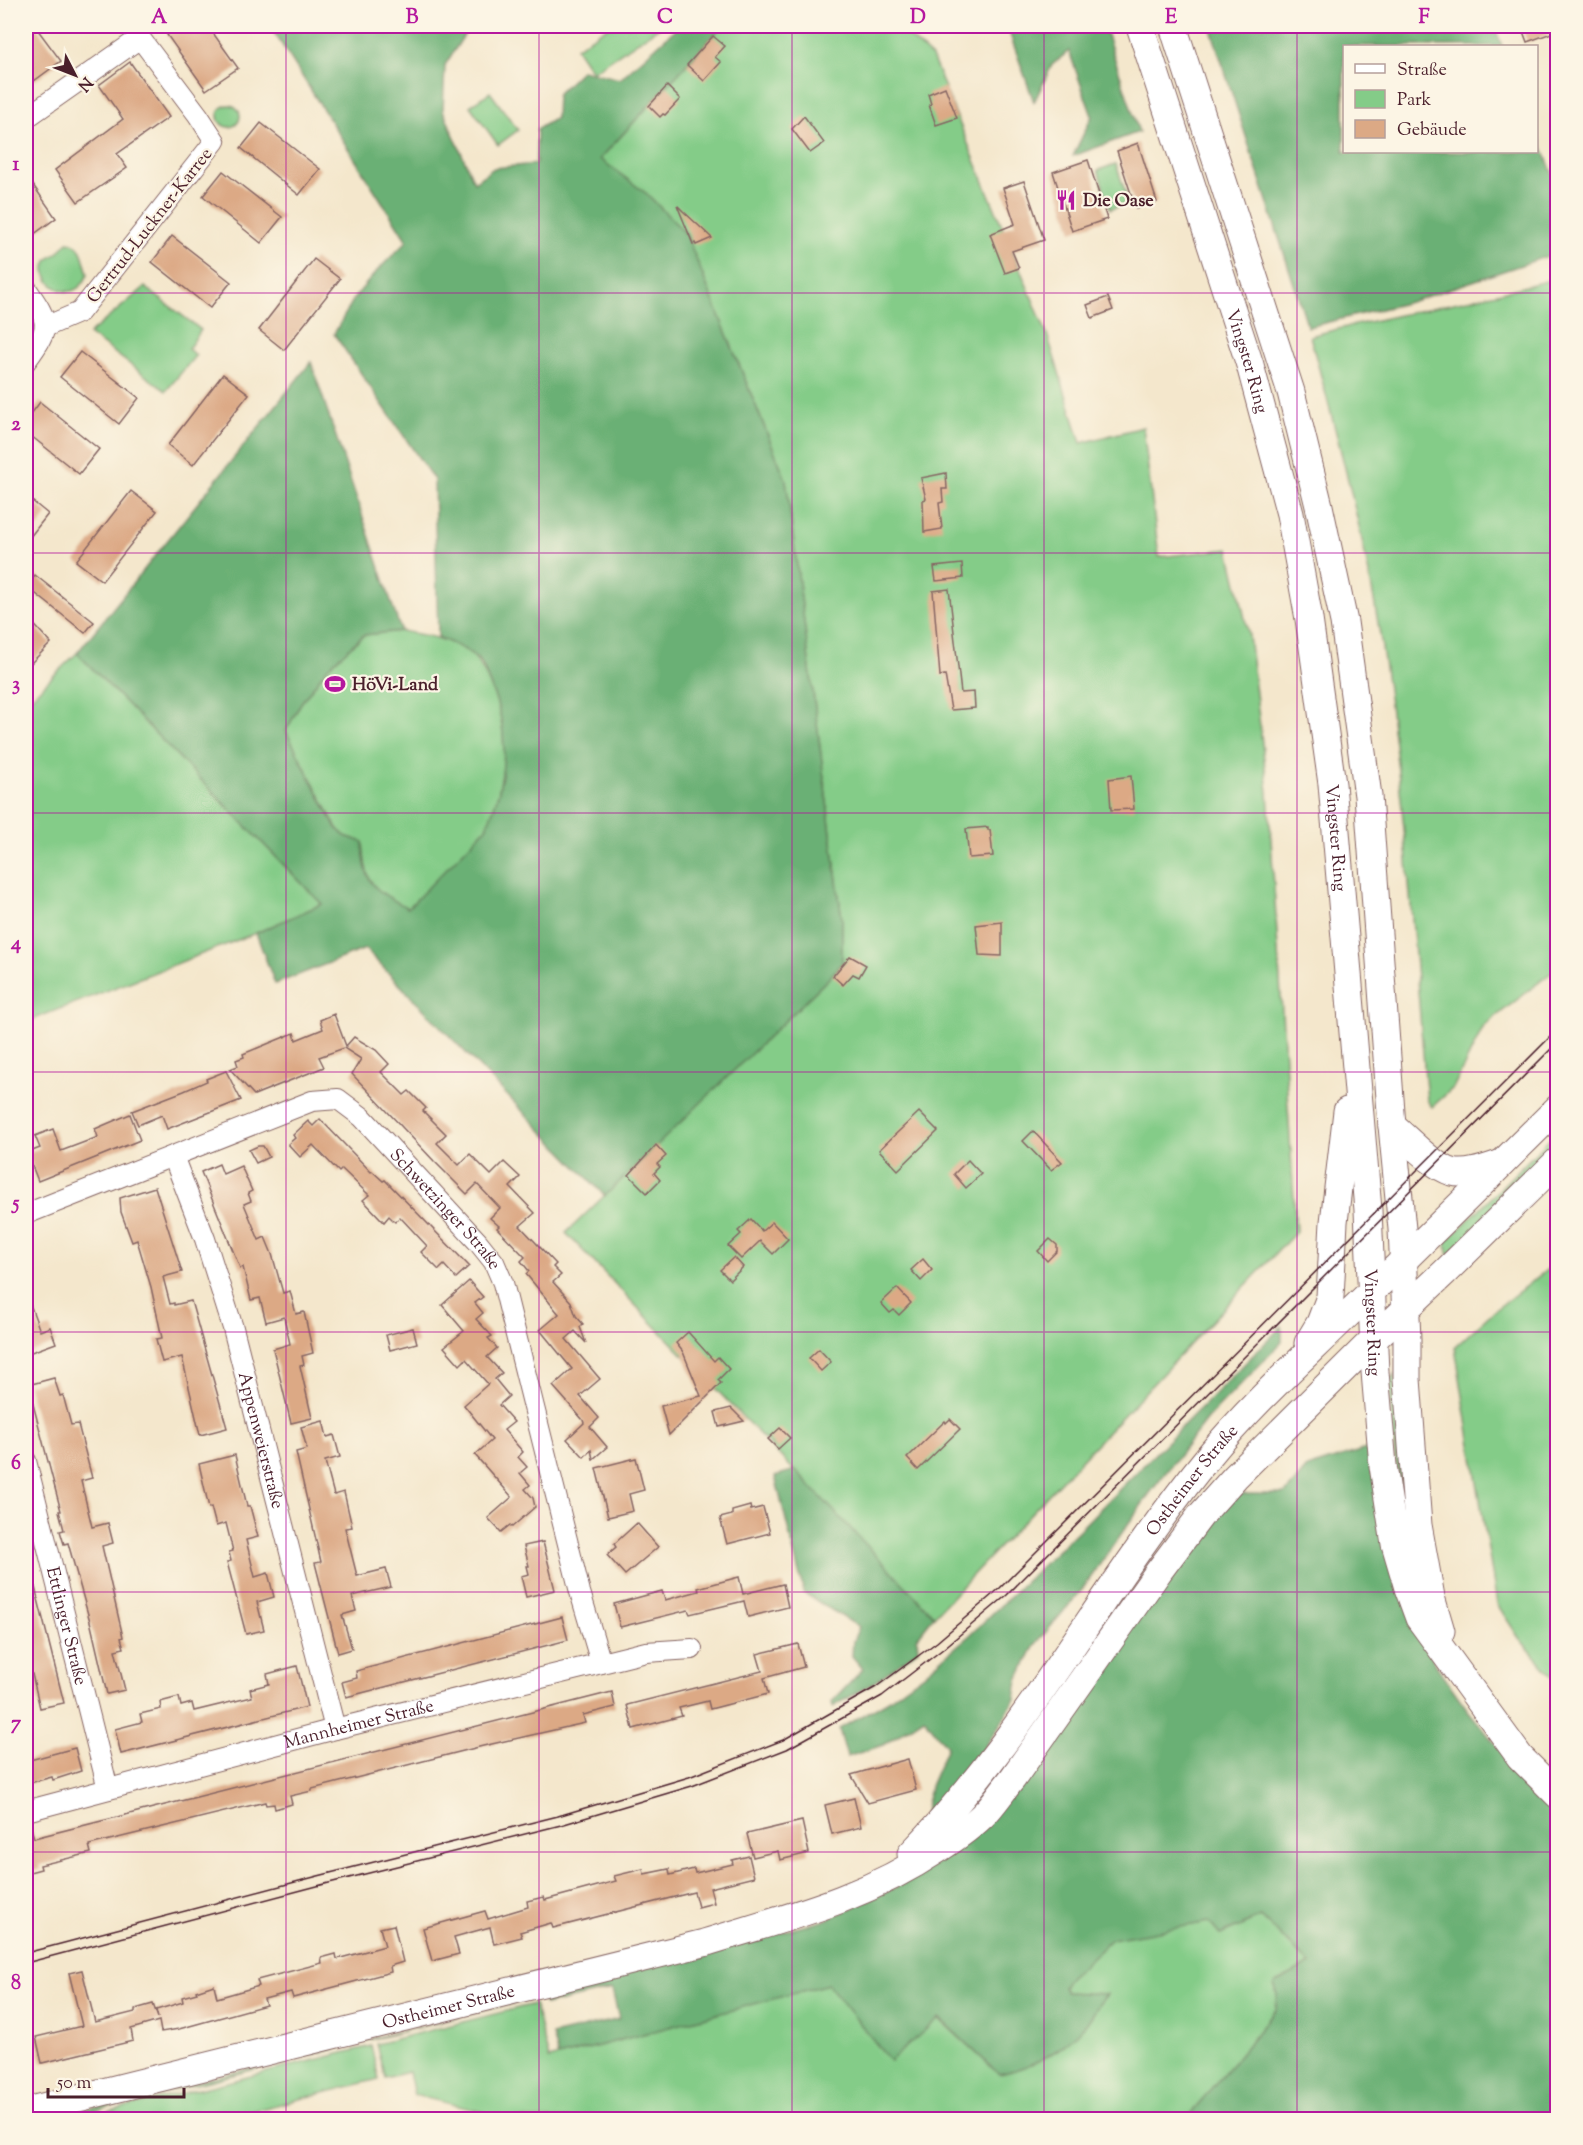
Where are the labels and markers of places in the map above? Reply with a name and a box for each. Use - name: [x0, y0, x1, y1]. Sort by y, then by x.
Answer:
- restaurant icon: Die Oase: [1054, 188, 1078, 212]
- place label: Die Oase: [1083, 189, 1154, 215]
- sports icon: HöVi-Land: [323, 672, 347, 696]
- place label: HöVi-Land: [352, 673, 439, 699]

